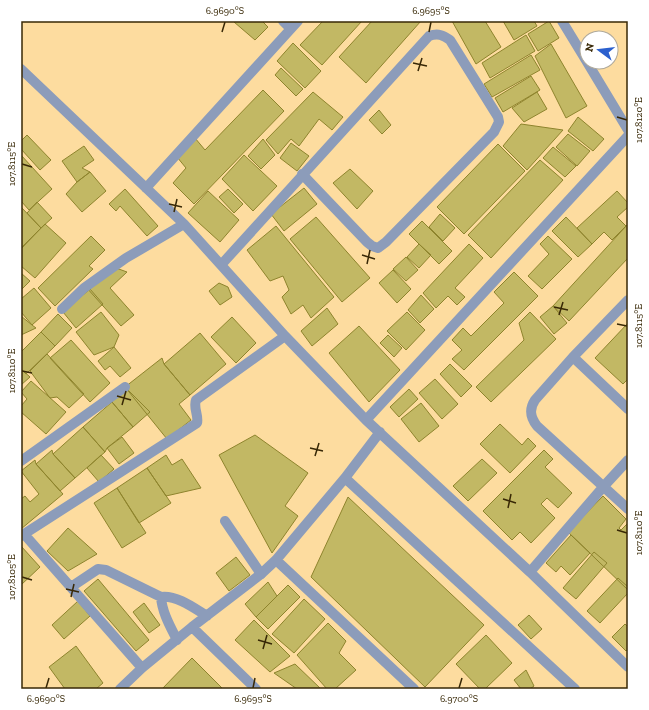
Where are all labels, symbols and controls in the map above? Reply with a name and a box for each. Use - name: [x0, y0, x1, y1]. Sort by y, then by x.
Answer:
- text: 6.9690°S: [206, 5, 244, 17]
- text: 6.9695°S: [412, 5, 450, 17]
- north arrow: [579, 30, 619, 70]
- text: N: [582, 41, 597, 53]
- text: 107.8120°E: [633, 97, 645, 143]
- text: 107.8115°E: [6, 142, 18, 186]
- text: 107.8115°E: [633, 304, 645, 348]
- text: 107.8110°E: [6, 349, 18, 393]
- text: 107.8110°E: [633, 511, 645, 555]
- text: 107.8105°E: [6, 554, 18, 600]
- text: 6.9690°S: [27, 693, 65, 705]
- text: 6.9695°S: [234, 693, 272, 705]
- text: 6.9700°S: [440, 693, 478, 705]

